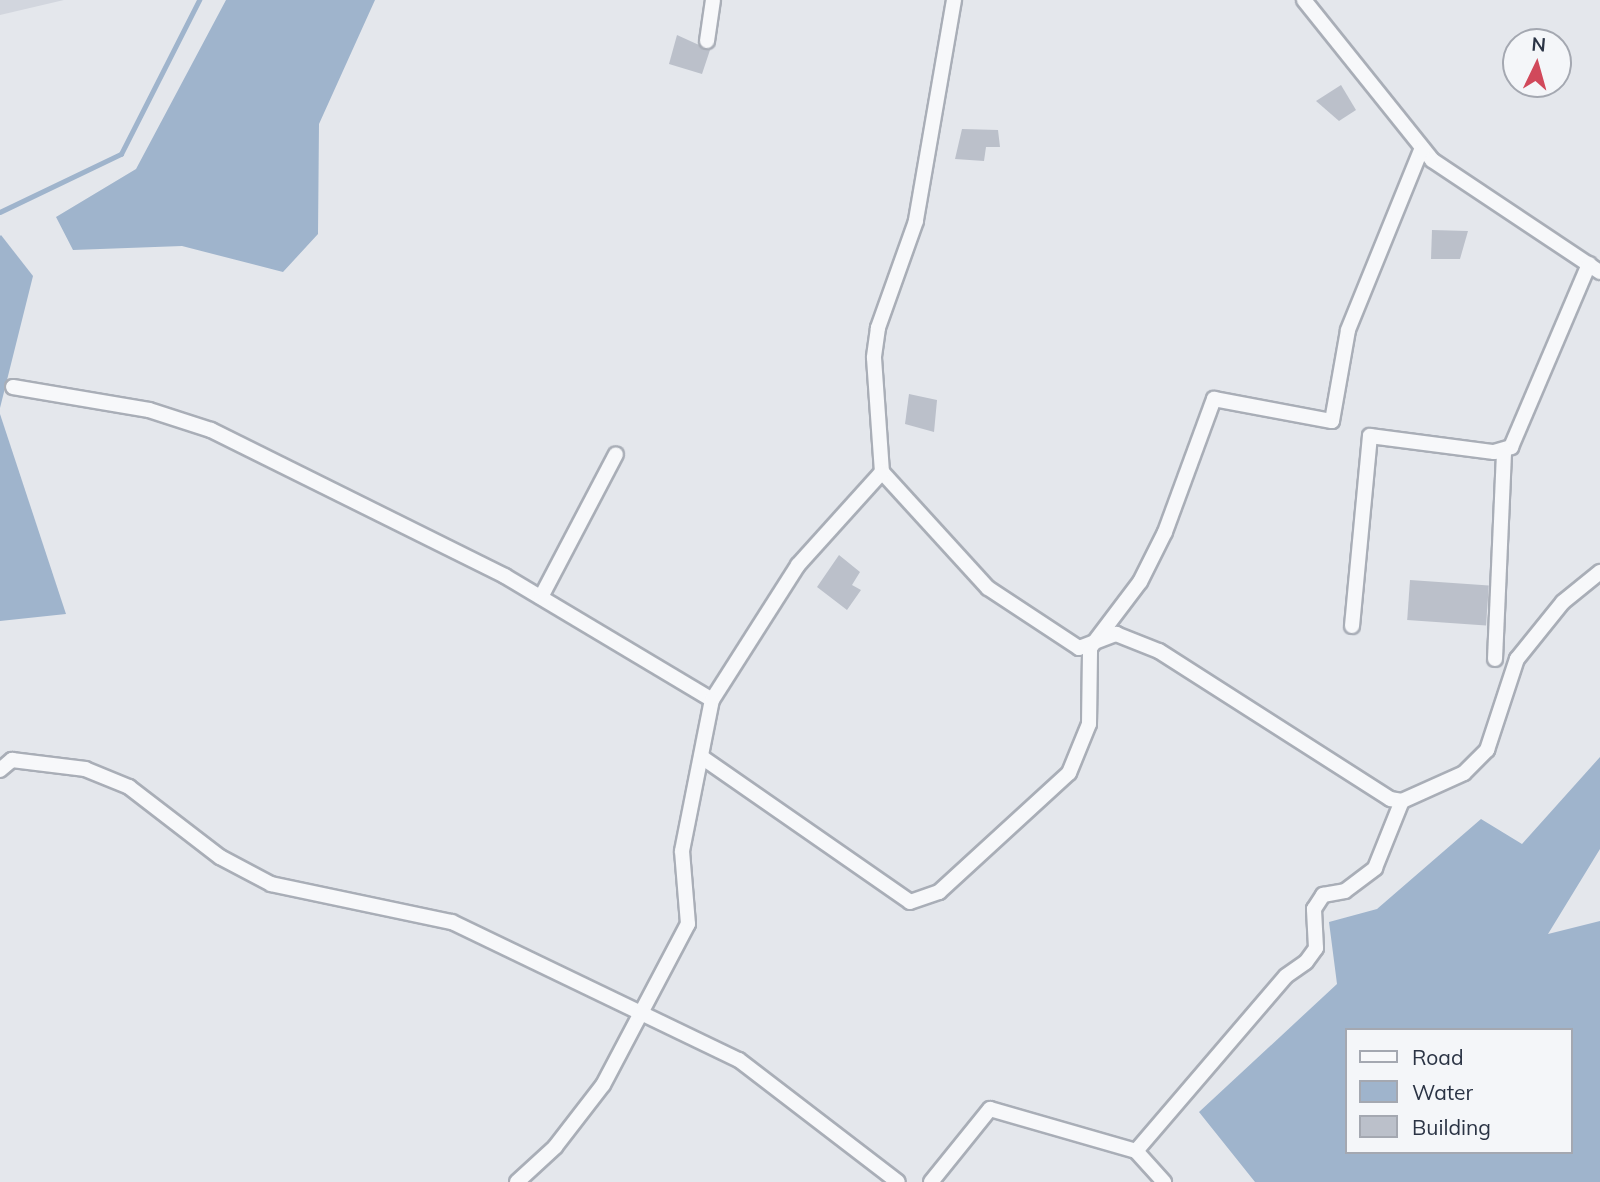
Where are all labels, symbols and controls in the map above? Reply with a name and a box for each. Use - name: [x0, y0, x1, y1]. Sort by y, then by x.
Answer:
- north arrow: [1502, 28, 1572, 98]
- text: N: [1530, 31, 1547, 57]
- legend: [1344, 1028, 1572, 1154]
- text: Road: [1412, 1044, 1463, 1070]
- text: Water: [1412, 1079, 1473, 1105]
- text: Building: [1412, 1114, 1491, 1140]

